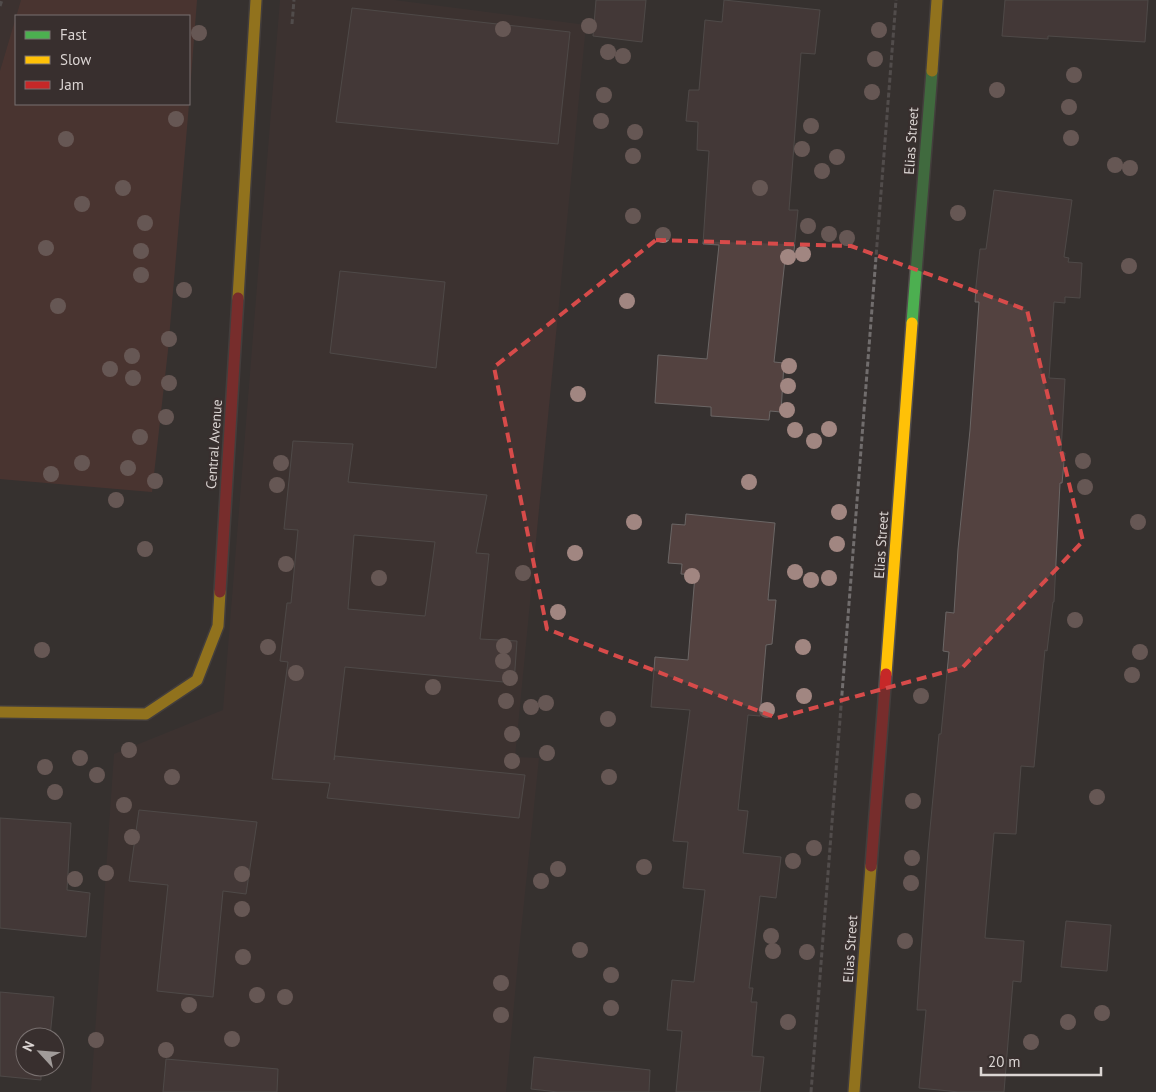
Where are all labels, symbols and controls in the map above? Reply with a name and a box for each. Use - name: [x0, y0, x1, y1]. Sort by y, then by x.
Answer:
- legend: [15, 15, 190, 105]
- text: Fast: [60, 25, 87, 44]
- text: Slow: [60, 50, 91, 69]
- text: Jam: [59, 75, 84, 94]
- street label: Elias Street: [900, 106, 922, 175]
- street label: Central Avenue: [202, 399, 226, 489]
- street label: Elias Street: [870, 510, 892, 579]
- street label: Elias Street: [839, 914, 861, 983]
- north arrow: [15, 1027, 65, 1077]
- text: N: [18, 1038, 38, 1054]
- scale bar: [981, 1044, 1101, 1076]
- text: 20 m: [988, 1052, 1021, 1071]

